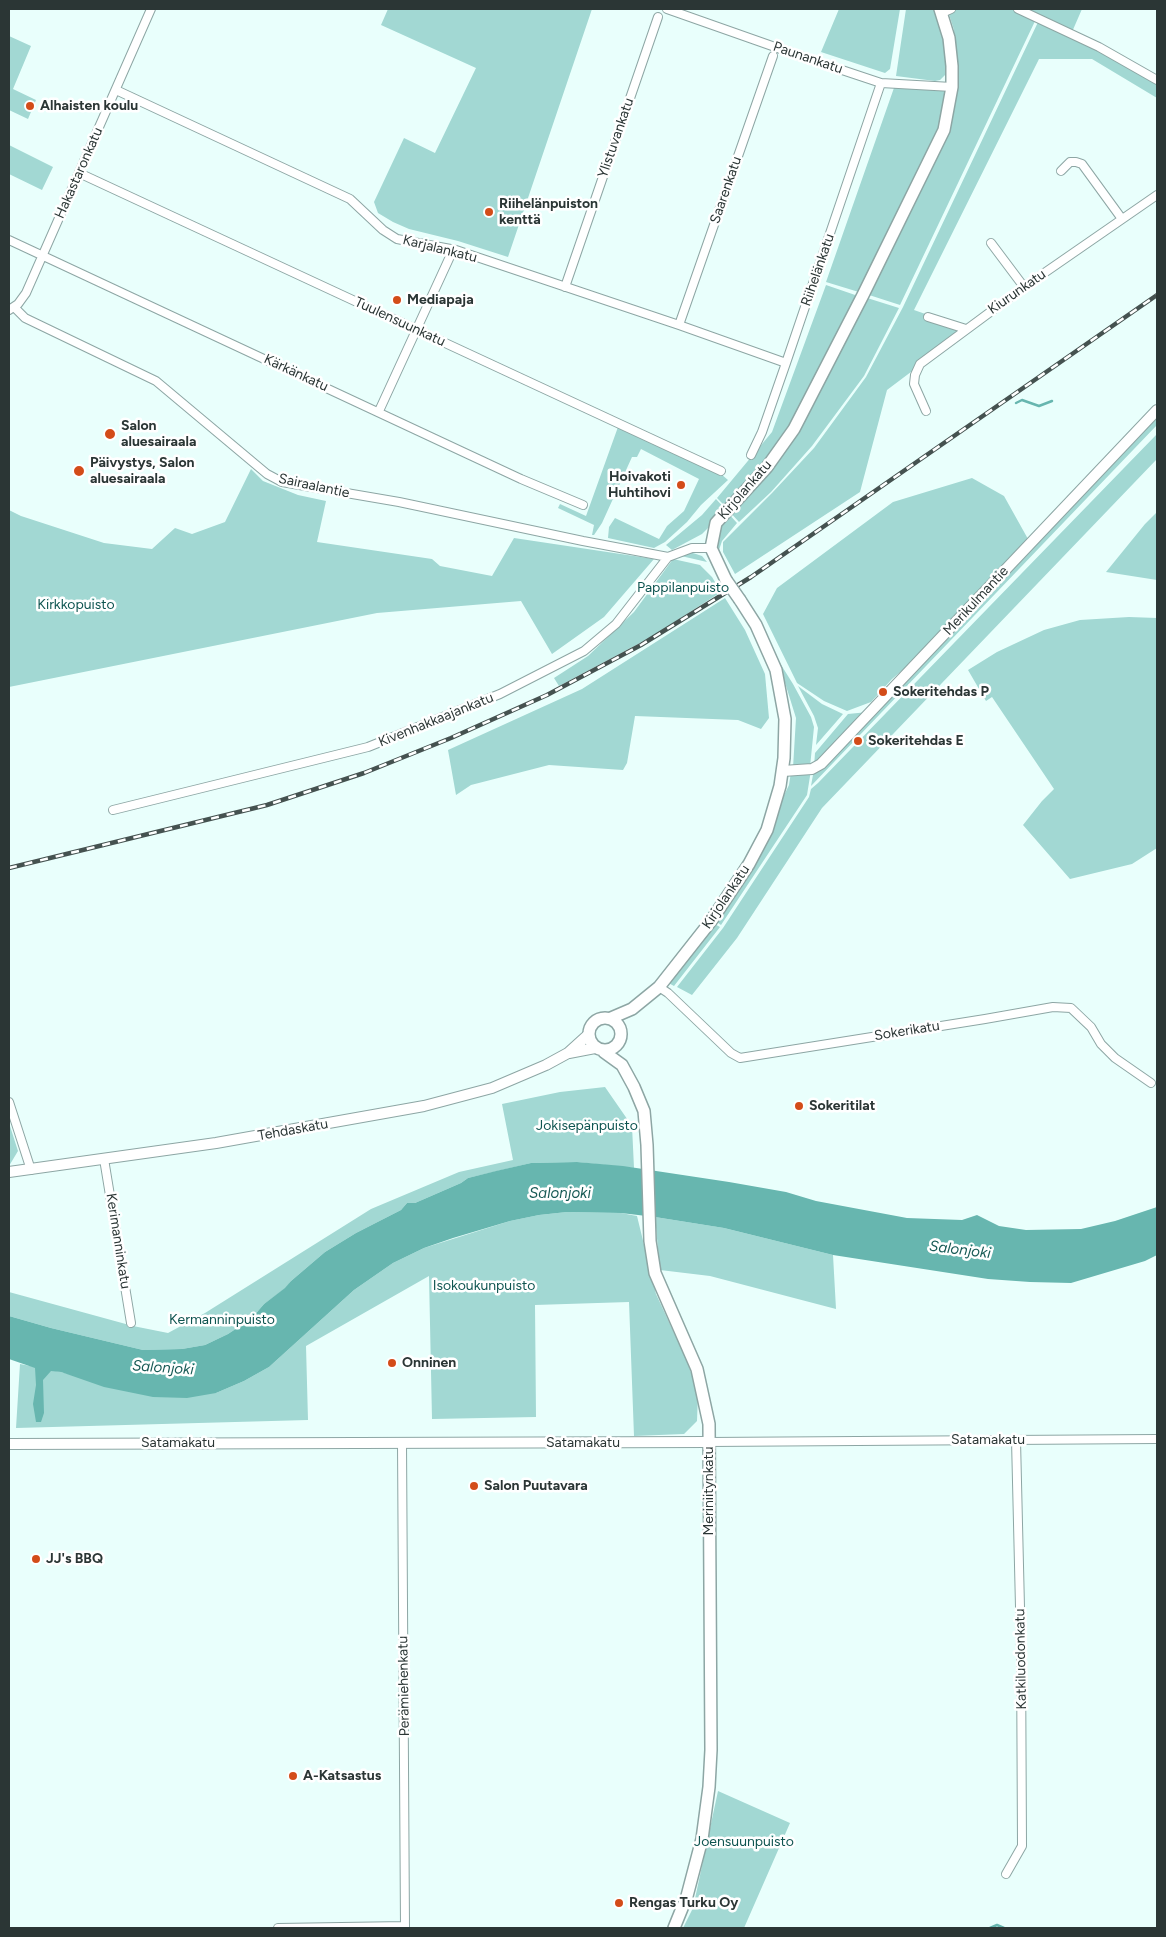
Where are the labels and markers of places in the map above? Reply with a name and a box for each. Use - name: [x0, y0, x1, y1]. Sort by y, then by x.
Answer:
- place label: Alhaisten koulu: [40, 98, 138, 114]
- marker: Alhaisten koulu: [24, 100, 36, 112]
- place label: Riihelänpuiston kenttä: [499, 196, 598, 228]
- marker: Riihelänpuiston kenttä: [483, 206, 495, 218]
- place label: Mediapaja: [407, 292, 474, 308]
- marker: Mediapaja: [391, 294, 403, 306]
- place label: Salon aluesairaala: [121, 418, 196, 451]
- marker: Salon aluesairaala: [103, 427, 117, 441]
- place label: Päivystys, Salon aluesairaala: [90, 455, 195, 488]
- marker: Päivystys, Salon aluesairaala: [72, 464, 86, 478]
- place label: Hoivakoti Huhtihovi: [608, 469, 671, 502]
- marker: Hoivakoti Huhtihovi: [675, 479, 687, 491]
- place label: Sokeritehdas P: [893, 684, 989, 700]
- marker: Sokeritehdas P: [877, 686, 889, 698]
- place label: Sokeritehdas E: [868, 733, 964, 749]
- marker: Sokeritehdas E: [852, 735, 864, 747]
- place label: Sokeritilat: [809, 1098, 875, 1114]
- marker: Sokeritilat: [793, 1100, 805, 1112]
- place label: Onninen: [402, 1355, 456, 1371]
- marker: Onninen: [386, 1357, 398, 1369]
- place label: Salon Puutavara: [484, 1478, 588, 1494]
- marker: Salon Puutavara: [468, 1480, 480, 1492]
- place label: JJ's BBQ: [46, 1551, 103, 1567]
- marker: JJ's BBQ: [30, 1553, 42, 1565]
- place label: A-Katsastus: [303, 1768, 381, 1784]
- marker: A-Katsastus: [287, 1770, 299, 1782]
- place label: Rengas Turku Oy: [629, 1895, 738, 1911]
- marker: Rengas Turku Oy: [613, 1897, 625, 1909]

